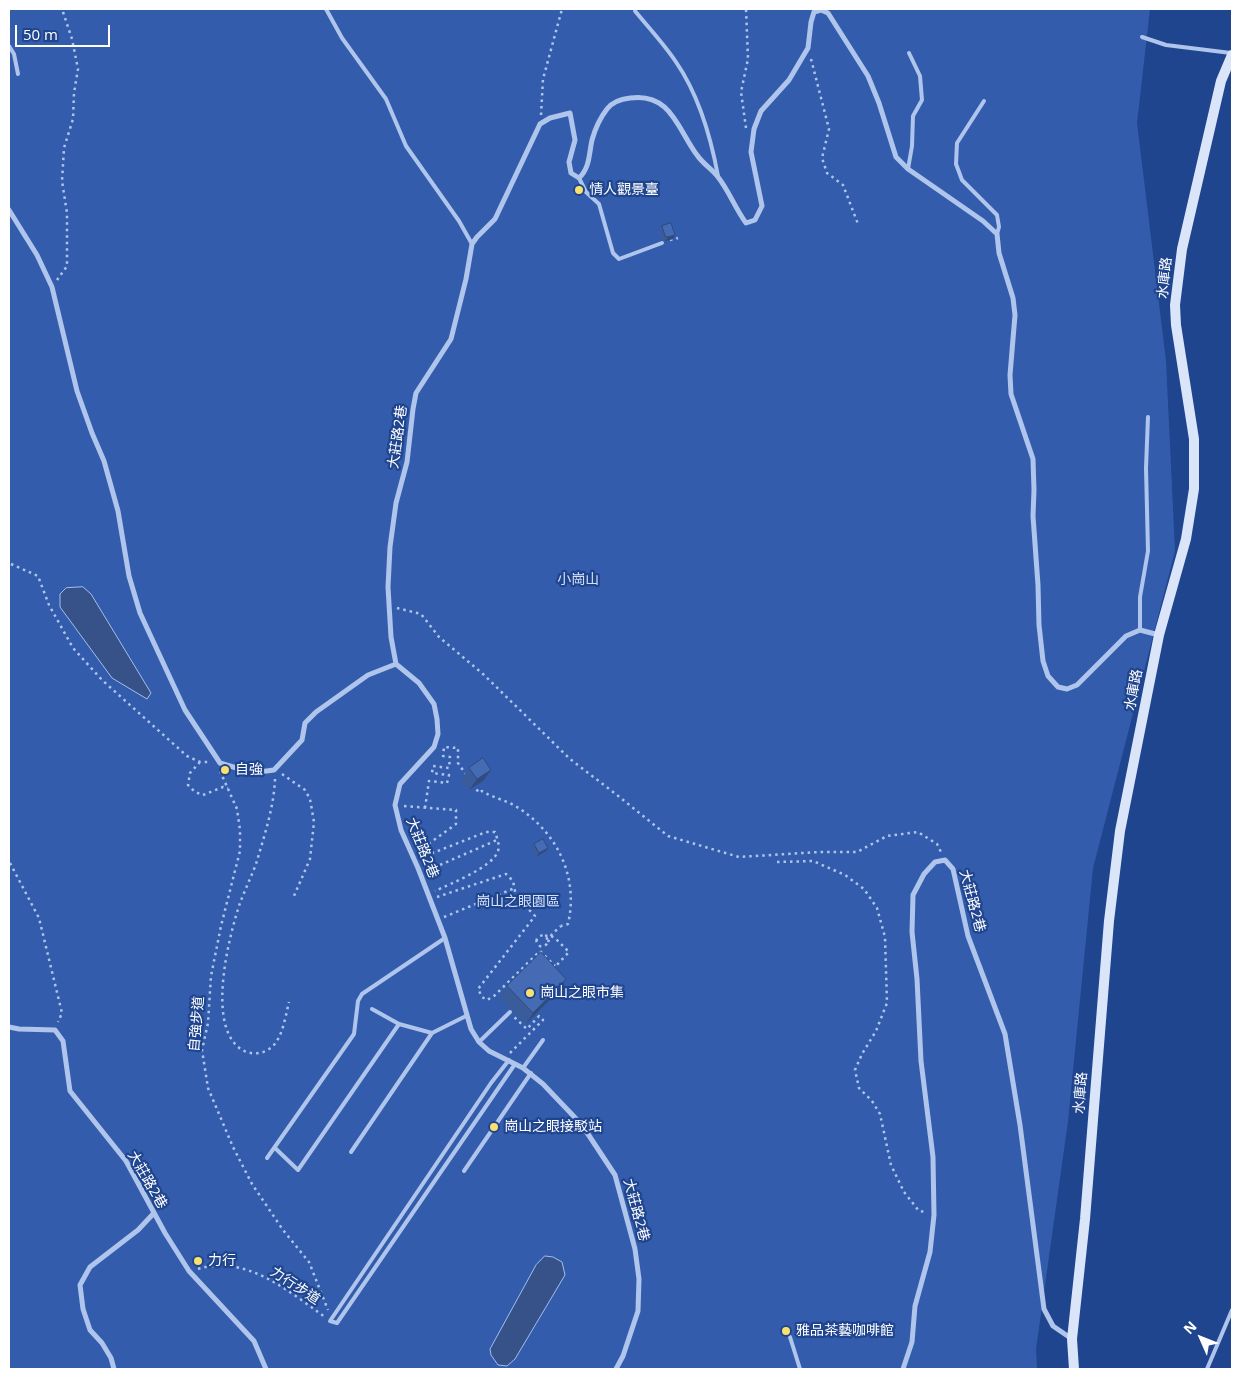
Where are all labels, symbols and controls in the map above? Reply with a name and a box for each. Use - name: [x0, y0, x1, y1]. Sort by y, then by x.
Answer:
- scale bar: [18, 15, 112, 47]
- text: 50 m: [23, 24, 58, 44]
- place label: 情人觀景臺: [589, 182, 659, 198]
- marker: 情人觀景臺: [573, 184, 585, 196]
- street label: 水庫路: [1154, 256, 1176, 300]
- street label: 大莊路2巷: [385, 404, 411, 470]
- park label: 小崗山: [557, 572, 599, 588]
- street label: 水庫路: [1122, 668, 1146, 712]
- place label: 自強: [235, 762, 263, 778]
- marker: 自強: [219, 764, 231, 776]
- street label: 大莊路2巷: [402, 815, 442, 881]
- street label: 大莊路2巷: [956, 868, 988, 934]
- park label: 崗山之眼園區: [476, 894, 560, 910]
- place label: 崗山之眼市集: [540, 985, 624, 1001]
- marker: 崗山之眼市集: [524, 987, 536, 999]
- street label: 自強步道: [186, 995, 208, 1053]
- street label: 水庫路: [1071, 1071, 1091, 1115]
- place label: 崗山之眼接駁站: [504, 1119, 602, 1135]
- marker: 崗山之眼接駁站: [488, 1121, 500, 1133]
- street label: 大莊路2巷: [124, 1148, 170, 1212]
- street label: 大莊路2巷: [620, 1177, 652, 1243]
- place label: 力行: [208, 1253, 236, 1269]
- marker: 力行: [192, 1255, 204, 1267]
- street label: 力行步道: [267, 1264, 323, 1308]
- north arrow: [1176, 1313, 1226, 1363]
- text: N: [1179, 1317, 1201, 1338]
- place label: 雅品茶藝咖啡館: [796, 1323, 894, 1339]
- marker: 雅品茶藝咖啡館: [780, 1325, 792, 1337]

